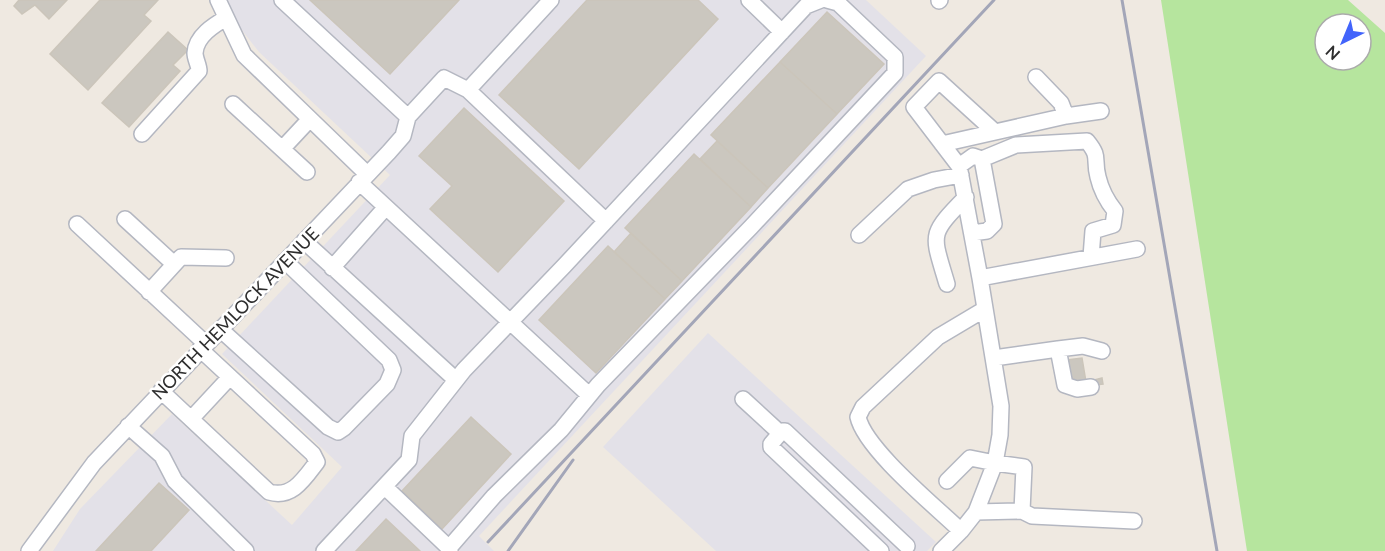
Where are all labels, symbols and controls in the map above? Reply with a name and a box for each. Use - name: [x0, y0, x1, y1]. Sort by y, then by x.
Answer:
- north arrow: [1313, 12, 1373, 72]
- text: N: [1321, 42, 1343, 64]
- street label: NORTH HEMLOCK AVENUE: [147, 222, 323, 404]

